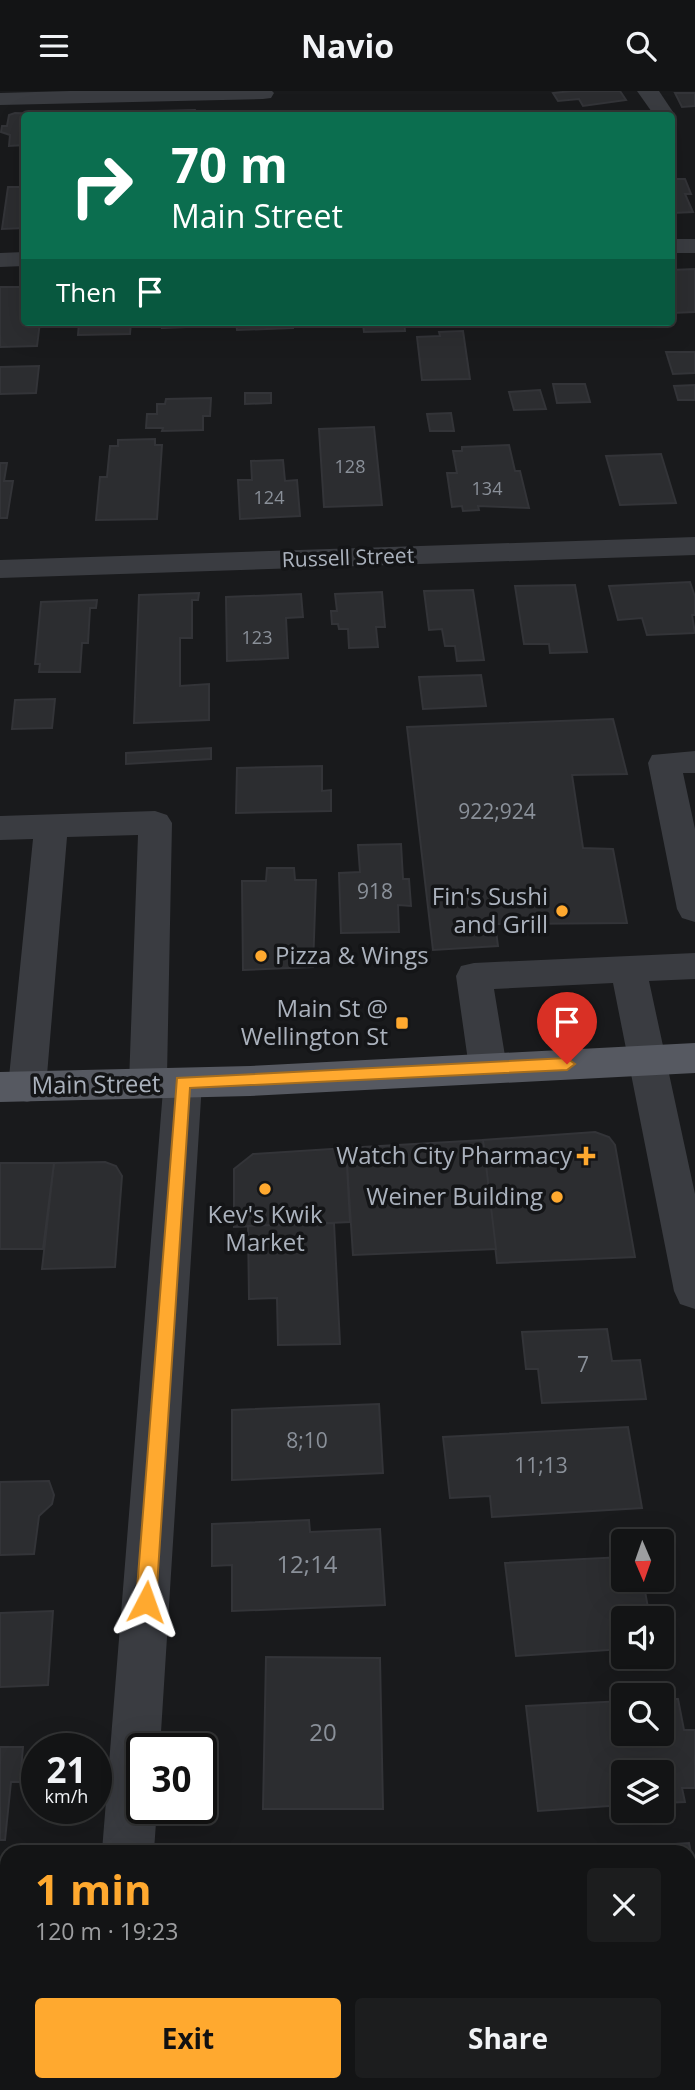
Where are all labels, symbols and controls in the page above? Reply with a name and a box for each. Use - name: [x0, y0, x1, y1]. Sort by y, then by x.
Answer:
- text: Navio: [301, 24, 394, 67]
- icon: menu: [35, 27, 73, 65]
- icon: search: [622, 27, 660, 65]
- text: 70 m: [171, 131, 288, 197]
- icon: right: [56, 140, 147, 231]
- text: Main Street: [171, 194, 343, 237]
- icon: arrive: [131, 273, 169, 311]
- text: Then: [56, 274, 117, 310]
- house number: 128: [335, 454, 365, 478]
- house number: 134: [472, 476, 502, 500]
- house number: 124: [254, 485, 284, 509]
- street label: Russell Street: [281, 541, 415, 573]
- house number: 123: [242, 625, 272, 649]
- house number: 922;924: [458, 797, 536, 825]
- house number: 918: [357, 877, 393, 905]
- place label: Fin's Sushi and Grill: [432, 879, 548, 940]
- marker: Fin's Sushi and Grill: [554, 903, 570, 919]
- place label: Pizza & Wings: [275, 938, 429, 971]
- marker: Pizza & Wings: [253, 948, 269, 964]
- place label: Main St @ Wellington St: [241, 991, 388, 1052]
- pin: [537, 992, 597, 1064]
- icon: arrive: [548, 1003, 586, 1041]
- marker: Main St @ Wellington St: [394, 1015, 410, 1031]
- street label: Main Street: [31, 1066, 161, 1101]
- place label: Watch City Pharmacy: [336, 1138, 573, 1171]
- marker: Watch City Pharmacy: [578, 1148, 594, 1164]
- place label: Weiner Building: [366, 1179, 543, 1212]
- marker: Kev's Kwik Market: [257, 1181, 273, 1197]
- marker: Weiner Building: [549, 1189, 565, 1205]
- place label: Kev's Kwik Market: [207, 1197, 323, 1258]
- house number: 7: [577, 1350, 589, 1378]
- house number: 8;10: [286, 1426, 328, 1454]
- house number: 11;13: [514, 1451, 568, 1479]
- north arrow: [611, 1529, 674, 1593]
- map controls: [611, 1529, 674, 1823]
- house number: 12;14: [276, 1547, 338, 1580]
- position arrow: [109, 1565, 183, 1639]
- button: sound: [611, 1606, 674, 1669]
- button: search: [611, 1683, 674, 1746]
- house number: 20: [309, 1715, 337, 1748]
- speed limit sign: 30: [126, 1733, 217, 1824]
- text: 21: [46, 1746, 87, 1793]
- button: layers: [611, 1760, 674, 1823]
- text: km/h: [45, 1784, 88, 1808]
- text: 1 min: [35, 1860, 152, 1917]
- button: close: [587, 1868, 661, 1942]
- text: 120 m · 19:23: [35, 1915, 178, 1947]
- button: Exit: [35, 1998, 341, 2078]
- button: Share: [355, 1998, 661, 2078]

